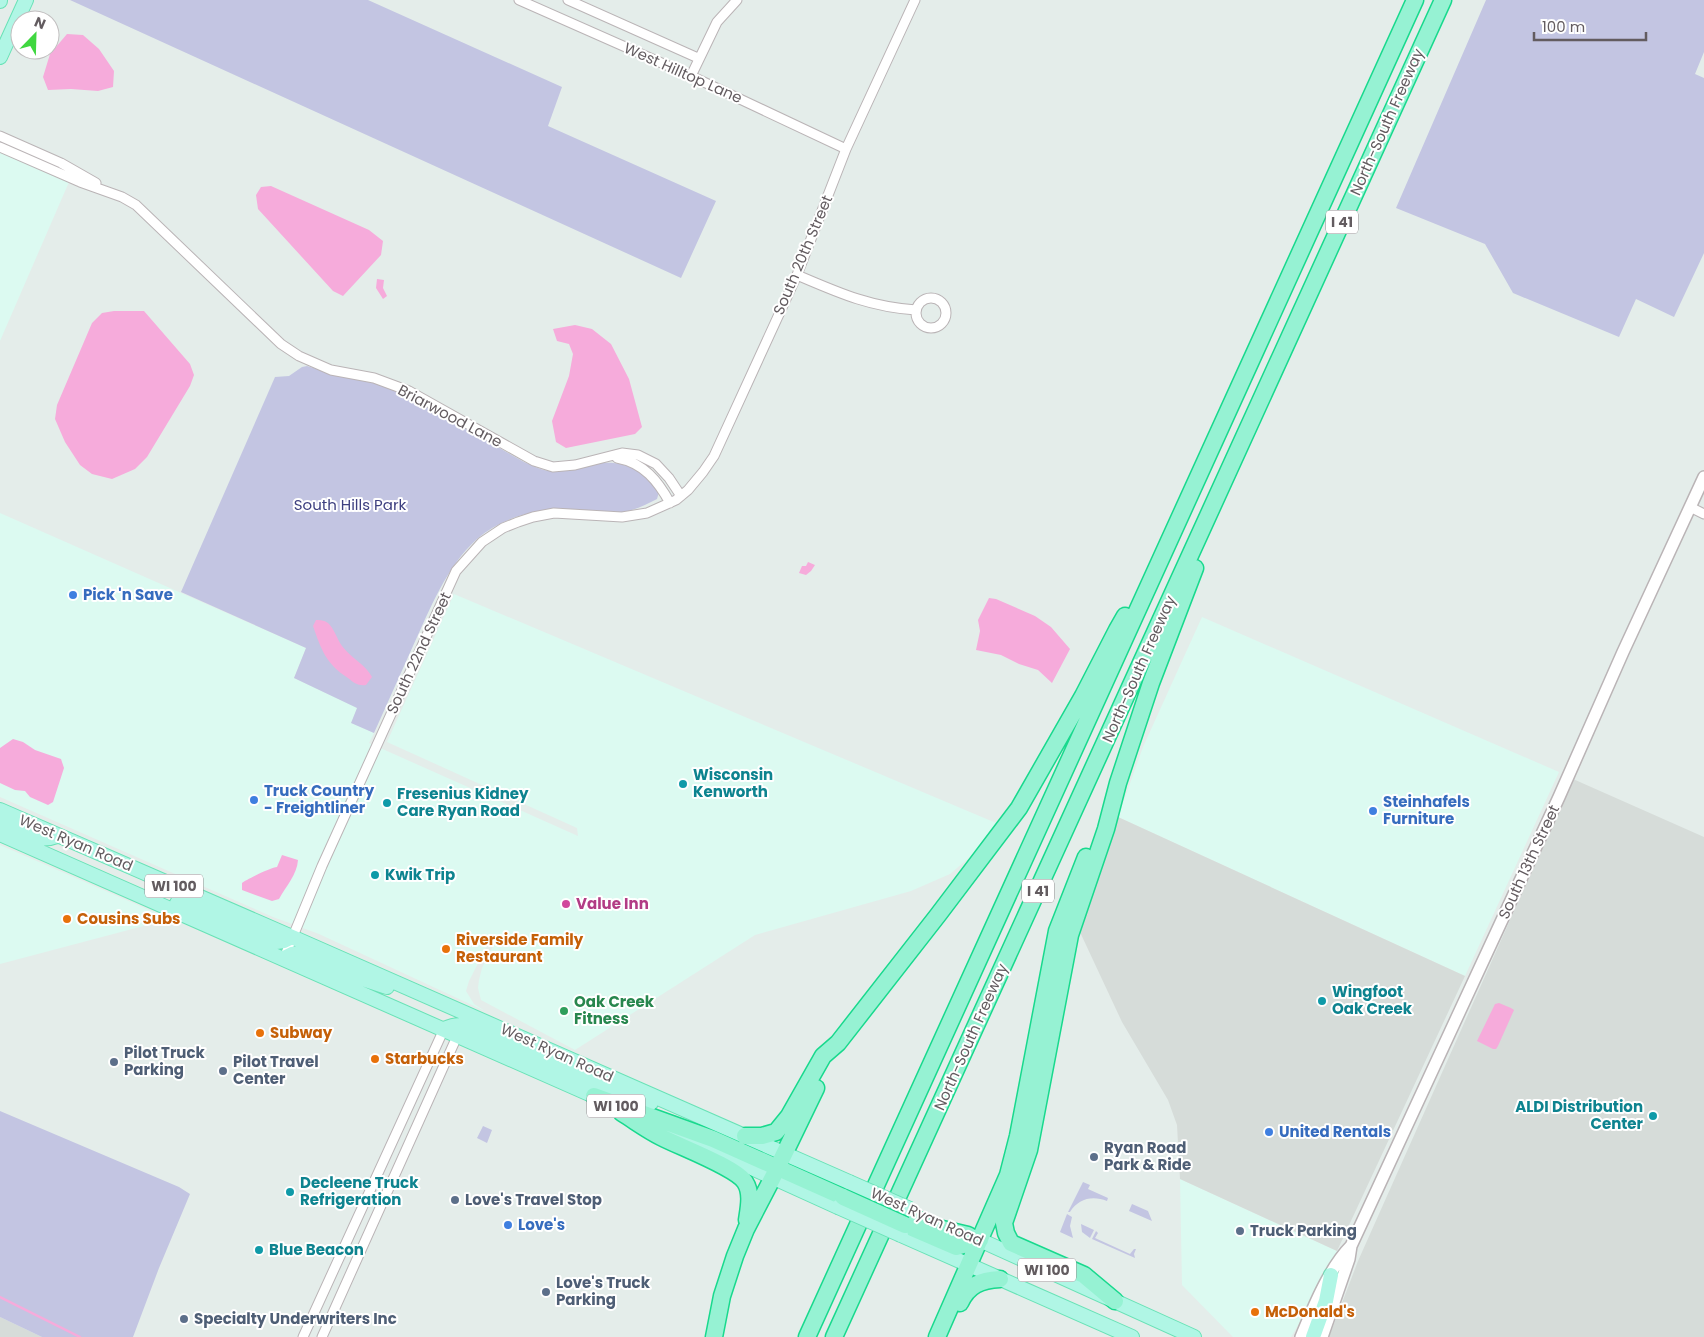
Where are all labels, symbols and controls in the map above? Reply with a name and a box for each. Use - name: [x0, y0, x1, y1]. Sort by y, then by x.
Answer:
- north arrow: [10, 10, 60, 60]
- scale bar: [1534, 10, 1646, 42]
- text: N: [31, 12, 49, 34]
- text: 100 m: [1542, 16, 1585, 37]
- street label: West Hilltop Lane: [621, 37, 746, 108]
- street label: North-South Freeway: [1345, 44, 1429, 199]
- street label: South 20th Street: [768, 192, 837, 318]
- road number: I 41: [1326, 210, 1358, 233]
- street label: Briarwood Lane: [394, 379, 506, 452]
- park label: South Hills Park: [294, 494, 407, 515]
- place label: Pick 'n Save: [83, 584, 173, 605]
- marker: Pick 'n Save: [67, 589, 79, 601]
- street label: South 22nd Street: [381, 589, 456, 717]
- street label: North-South Freeway: [1097, 591, 1181, 746]
- place label: Wisconsin Kenworth: [693, 764, 773, 802]
- marker: Wisconsin Kenworth: [677, 778, 689, 790]
- place label: Truck Country - Freightliner: [264, 780, 375, 818]
- place label: Fresenius Kidney Care Ryan Road: [397, 783, 529, 821]
- place label: Steinhafels Furniture: [1383, 791, 1470, 829]
- marker: Truck Country - Freightliner: [248, 794, 260, 806]
- marker: Fresenius Kidney Care Ryan Road: [381, 797, 393, 809]
- street label: South 13th Street: [1493, 801, 1564, 922]
- marker: Steinhafels Furniture: [1367, 805, 1379, 817]
- street label: West Ryan Road: [16, 809, 136, 876]
- place label: Kwik Trip: [385, 864, 455, 885]
- marker: Kwik Trip: [369, 869, 381, 881]
- road number: WI 100: [145, 874, 203, 898]
- road number: I 41: [1022, 879, 1054, 902]
- place label: Value Inn: [576, 893, 649, 914]
- marker: Value Inn: [560, 898, 572, 910]
- place label: Cousins Subs: [77, 908, 180, 929]
- marker: Cousins Subs: [61, 913, 73, 925]
- place label: Riverside Family Restaurant: [456, 929, 584, 967]
- marker: Riverside Family Restaurant: [440, 943, 452, 955]
- street label: North-South Freeway: [929, 959, 1013, 1114]
- place label: Wingfoot Oak Creek: [1332, 981, 1413, 1019]
- place label: Oak Creek Fitness: [574, 991, 655, 1029]
- marker: Wingfoot Oak Creek: [1316, 995, 1328, 1007]
- marker: Oak Creek Fitness: [558, 1005, 570, 1017]
- street label: West Ryan Road: [497, 1018, 617, 1087]
- place label: Subway: [270, 1022, 333, 1043]
- marker: Subway: [254, 1027, 266, 1039]
- place label: Pilot Truck Parking: [124, 1042, 206, 1080]
- place label: Starbucks: [385, 1048, 464, 1069]
- place label: Pilot Travel Center: [233, 1051, 319, 1089]
- marker: Starbucks: [369, 1053, 381, 1065]
- marker: Pilot Truck Parking: [108, 1056, 120, 1068]
- marker: Pilot Travel Center: [217, 1065, 229, 1077]
- road number: WI 100: [587, 1094, 645, 1118]
- place label: ALDI Distribution Center: [1515, 1096, 1644, 1134]
- marker: ALDI Distribution Center: [1647, 1110, 1659, 1122]
- place label: United Rentals: [1279, 1121, 1391, 1142]
- marker: United Rentals: [1263, 1126, 1275, 1138]
- place label: Ryan Road Park & Ride: [1104, 1137, 1191, 1175]
- marker: Ryan Road Park & Ride: [1088, 1151, 1100, 1163]
- place label: Decleene Truck Refrigeration: [300, 1172, 419, 1210]
- street label: West Ryan Road: [867, 1182, 987, 1251]
- marker: Decleene Truck Refrigeration: [284, 1186, 296, 1198]
- place label: Love's Travel Stop: [465, 1189, 602, 1210]
- marker: Love's Travel Stop: [449, 1194, 461, 1206]
- place label: Love's: [518, 1214, 565, 1235]
- marker: Love's: [502, 1219, 514, 1231]
- place label: Truck Parking: [1250, 1220, 1357, 1241]
- marker: Truck Parking: [1234, 1225, 1246, 1237]
- place label: Blue Beacon: [269, 1239, 364, 1260]
- marker: Blue Beacon: [253, 1244, 265, 1256]
- road number: WI 100: [1018, 1258, 1076, 1282]
- place label: Love's Truck Parking: [556, 1272, 651, 1310]
- marker: Love's Truck Parking: [540, 1286, 552, 1298]
- place label: McDonald's: [1265, 1301, 1355, 1322]
- marker: McDonald's: [1249, 1306, 1261, 1318]
- place label: Specialty Underwriters Inc: [194, 1308, 397, 1329]
- marker: Specialty Underwriters Inc: [178, 1313, 190, 1325]

